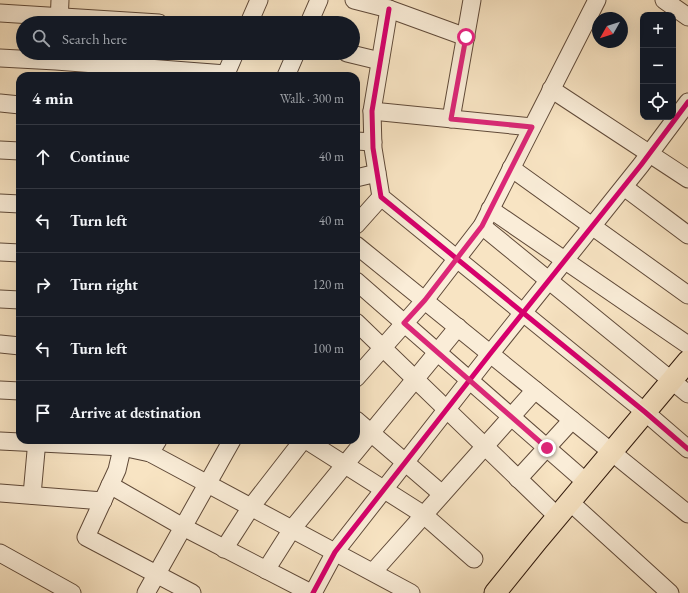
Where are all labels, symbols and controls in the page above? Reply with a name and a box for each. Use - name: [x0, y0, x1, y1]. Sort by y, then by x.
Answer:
- north arrow: [592, 12, 628, 48]
- map controls: [640, 12, 676, 120]
- button: +: [640, 12, 676, 48]
- search box: [16, 16, 360, 60]
- icon: search: [30, 27, 52, 49]
- route start: [457, 28, 475, 46]
- text: Search here: [62, 29, 127, 48]
- button: −: [640, 48, 676, 84]
- button: locate: [640, 84, 676, 120]
- text: 4 min: [32, 87, 73, 109]
- text: Walk · 300 m: [280, 90, 344, 107]
- icon: ahead: [32, 146, 54, 168]
- text: Continue: [70, 147, 130, 166]
- text: 40 m: [319, 148, 344, 165]
- icon: left: [32, 210, 54, 232]
- text: Turn left: [70, 211, 127, 230]
- text: 40 m: [319, 212, 344, 229]
- icon: right: [32, 274, 54, 296]
- text: Turn right: [70, 275, 138, 294]
- text: 120 m: [313, 276, 344, 293]
- icon: left: [32, 338, 54, 360]
- text: Turn left: [70, 339, 127, 358]
- text: 100 m: [313, 340, 344, 357]
- icon: arrive: [32, 402, 54, 424]
- text: Arrive at destination: [70, 403, 201, 422]
- route end: [538, 439, 556, 457]

